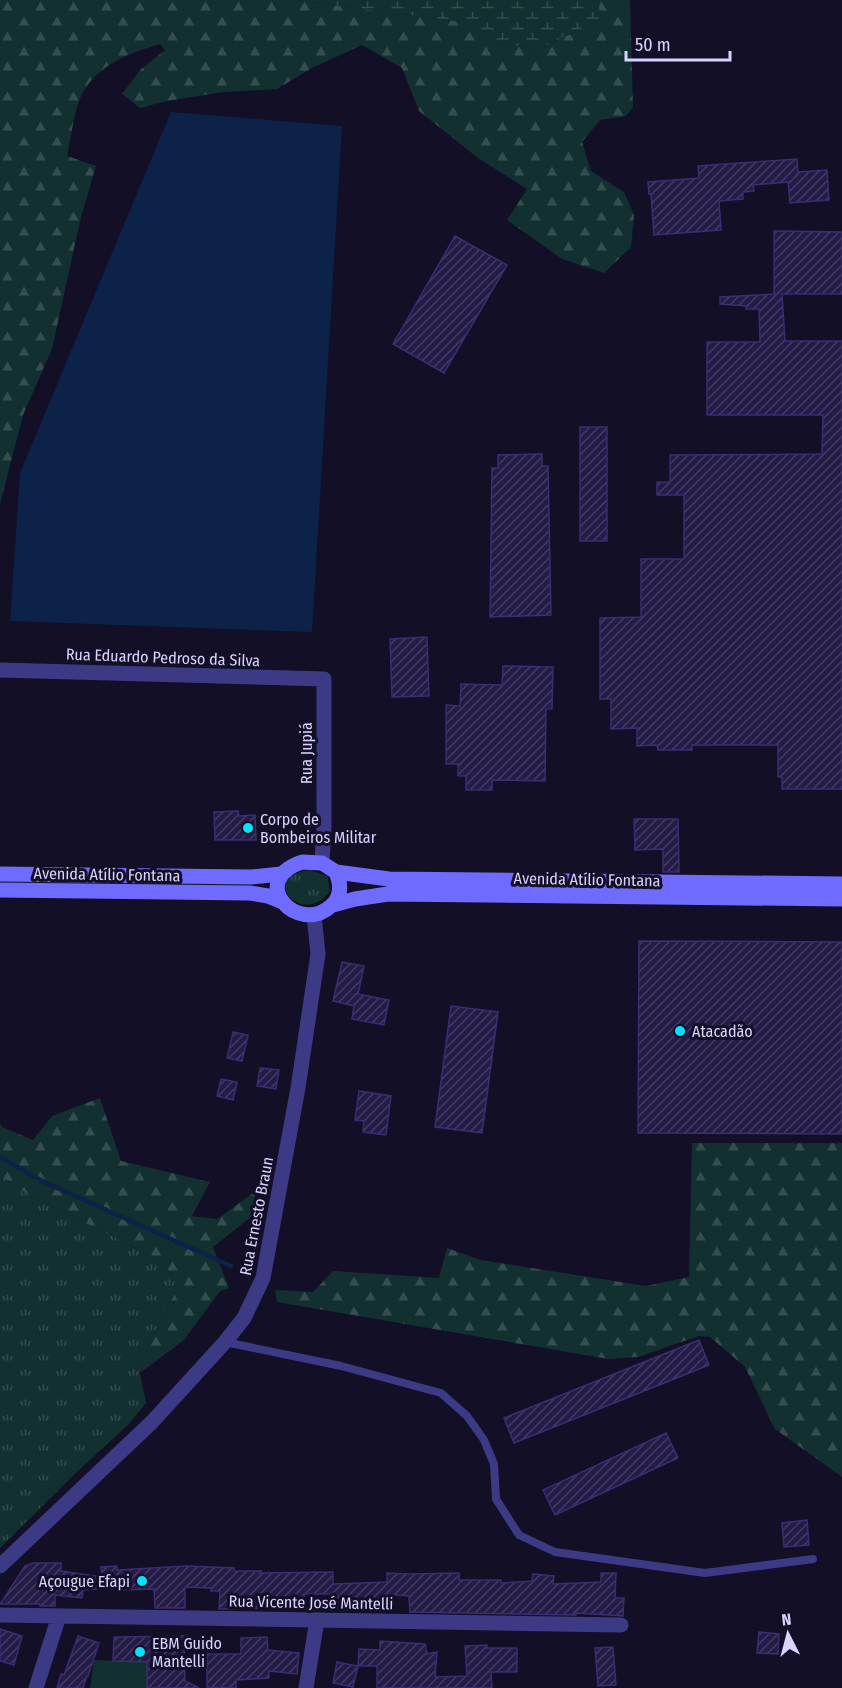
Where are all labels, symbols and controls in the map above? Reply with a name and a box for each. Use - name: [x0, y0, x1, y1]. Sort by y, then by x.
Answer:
- scale bar: [626, 24, 730, 62]
- text: 50 m: [635, 34, 671, 56]
- street label: Rua Eduardo Pedroso da Silva: [65, 645, 261, 670]
- street label: Rua Jupiá: [297, 722, 316, 784]
- place label: Corpo de Bombeiros Militar: [260, 810, 377, 847]
- marker: Corpo de Bombeiros Militar: [241, 821, 255, 835]
- street label: Avenida Atílio Fontana: [33, 864, 181, 885]
- street label: Avenida Atílio Fontana: [513, 869, 661, 890]
- place label: Atacadão: [692, 1022, 753, 1041]
- marker: Atacadão: [673, 1024, 687, 1038]
- street label: Rua Ernesto Braun: [236, 1155, 277, 1277]
- place label: Açougue Efapi: [39, 1572, 130, 1591]
- marker: Açougue Efapi: [135, 1574, 149, 1588]
- street label: Rua Vicente José Mantelli: [228, 1592, 394, 1613]
- north arrow: [758, 1604, 818, 1664]
- text: N: [781, 1610, 792, 1630]
- place label: EBM Guido Mantelli: [152, 1634, 222, 1671]
- marker: EBM Guido Mantelli: [133, 1645, 147, 1659]

